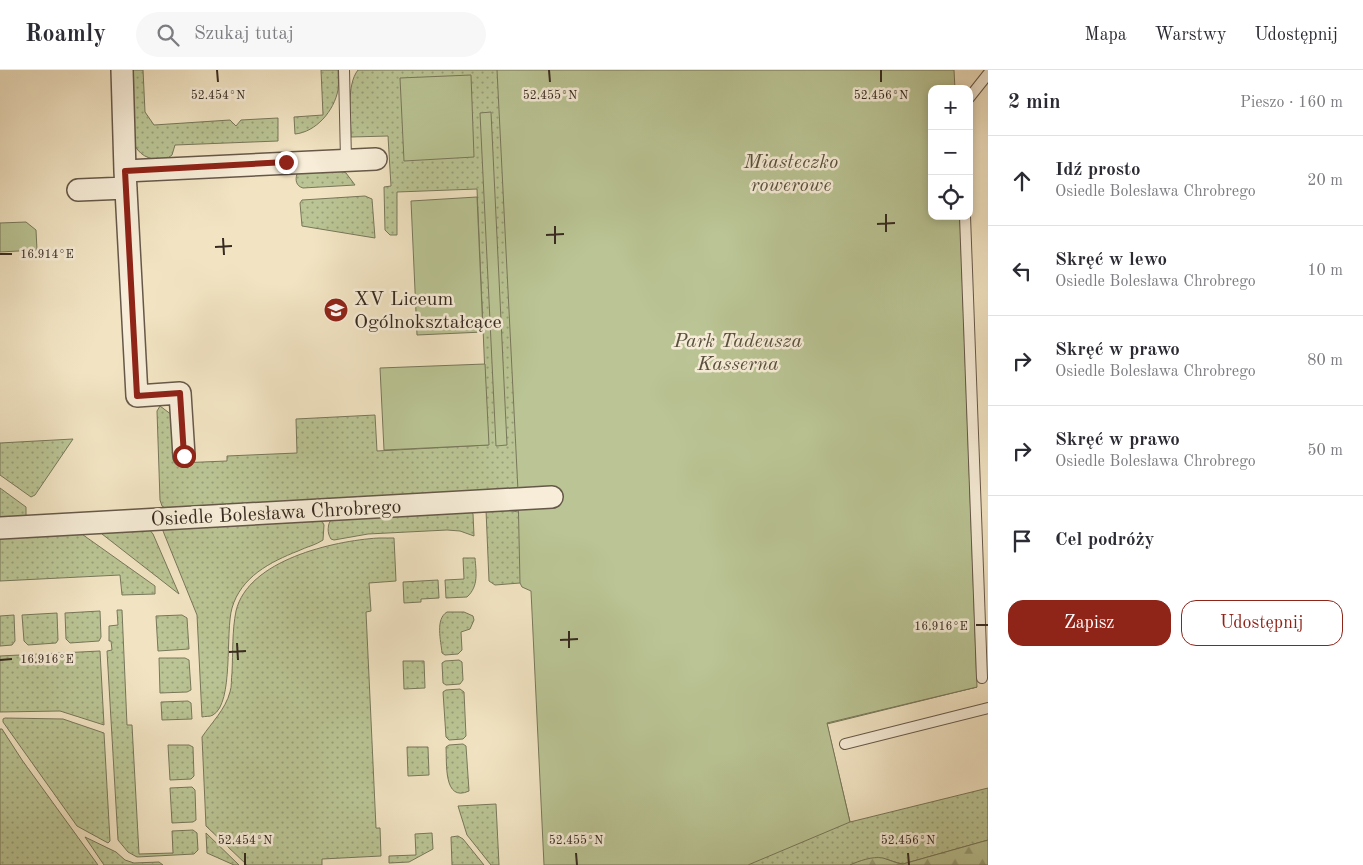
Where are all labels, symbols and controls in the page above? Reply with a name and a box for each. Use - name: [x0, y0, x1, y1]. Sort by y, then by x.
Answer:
- search box: [136, 12, 486, 57]
- icon: search: [154, 21, 182, 49]
- text: Roamly: [25, 23, 106, 47]
- text: Szukaj tutaj: [194, 25, 294, 44]
- text: Mapa: [1085, 26, 1127, 44]
- text: Warstwy: [1155, 26, 1226, 44]
- text: Udostępnij: [1254, 26, 1338, 44]
- map controls: [928, 85, 973, 220]
- button: +: [928, 85, 973, 130]
- text: 52.454°N: [191, 89, 245, 102]
- text: 52.455°N: [523, 89, 577, 102]
- text: 52.456°N: [854, 89, 908, 102]
- text: 2 min: [1008, 92, 1061, 113]
- text: Pieszo · 160 m: [1240, 95, 1343, 111]
- button: −: [928, 130, 973, 175]
- route end: [275, 151, 298, 174]
- park label: Miasteczko rowerowe: [743, 153, 838, 196]
- text: Idź prosto: [1055, 161, 1140, 180]
- icon: ahead: [1008, 167, 1036, 195]
- text: 20 m: [1307, 173, 1343, 189]
- button: locate: [928, 175, 973, 220]
- text: Osiedle Bolesława Chrobrego: [1055, 184, 1256, 200]
- text: 16.914°E: [20, 249, 74, 261]
- text: Skręć w lewo: [1055, 251, 1167, 270]
- icon: left: [1008, 257, 1036, 285]
- text: 10 m: [1307, 263, 1343, 279]
- text: Osiedle Bolesława Chrobrego: [1055, 274, 1256, 290]
- place label: XV Liceum Ogólnokształcące: [354, 290, 502, 333]
- school or university icon: XV Liceum Ogólnokształcące: [323, 297, 349, 323]
- park label: Park Tadeusza Kasserna: [673, 332, 802, 375]
- text: Skręć w prawo: [1055, 341, 1180, 360]
- icon: right: [1008, 347, 1036, 375]
- text: 80 m: [1307, 353, 1343, 369]
- text: Osiedle Bolesława Chrobrego: [1055, 364, 1256, 380]
- text: Skręć w prawo: [1055, 431, 1180, 450]
- icon: right: [1008, 437, 1036, 465]
- text: 50 m: [1307, 443, 1343, 459]
- route start: [173, 445, 196, 468]
- text: Osiedle Bolesława Chrobrego: [1055, 454, 1256, 470]
- street label: Osiedle Bolesława Chrobrego: [150, 497, 402, 531]
- icon: arrive: [1008, 527, 1036, 555]
- text: Cel podróży: [1055, 531, 1154, 550]
- button: Zapisz: [1008, 600, 1171, 646]
- button: Udostępnij: [1181, 600, 1343, 646]
- text: 16.916°E: [914, 621, 968, 633]
- text: 16.916°E: [20, 654, 74, 666]
- text: 52.454°N: [218, 834, 272, 847]
- text: 52.455°N: [549, 834, 603, 847]
- text: 52.456°N: [881, 834, 935, 847]

